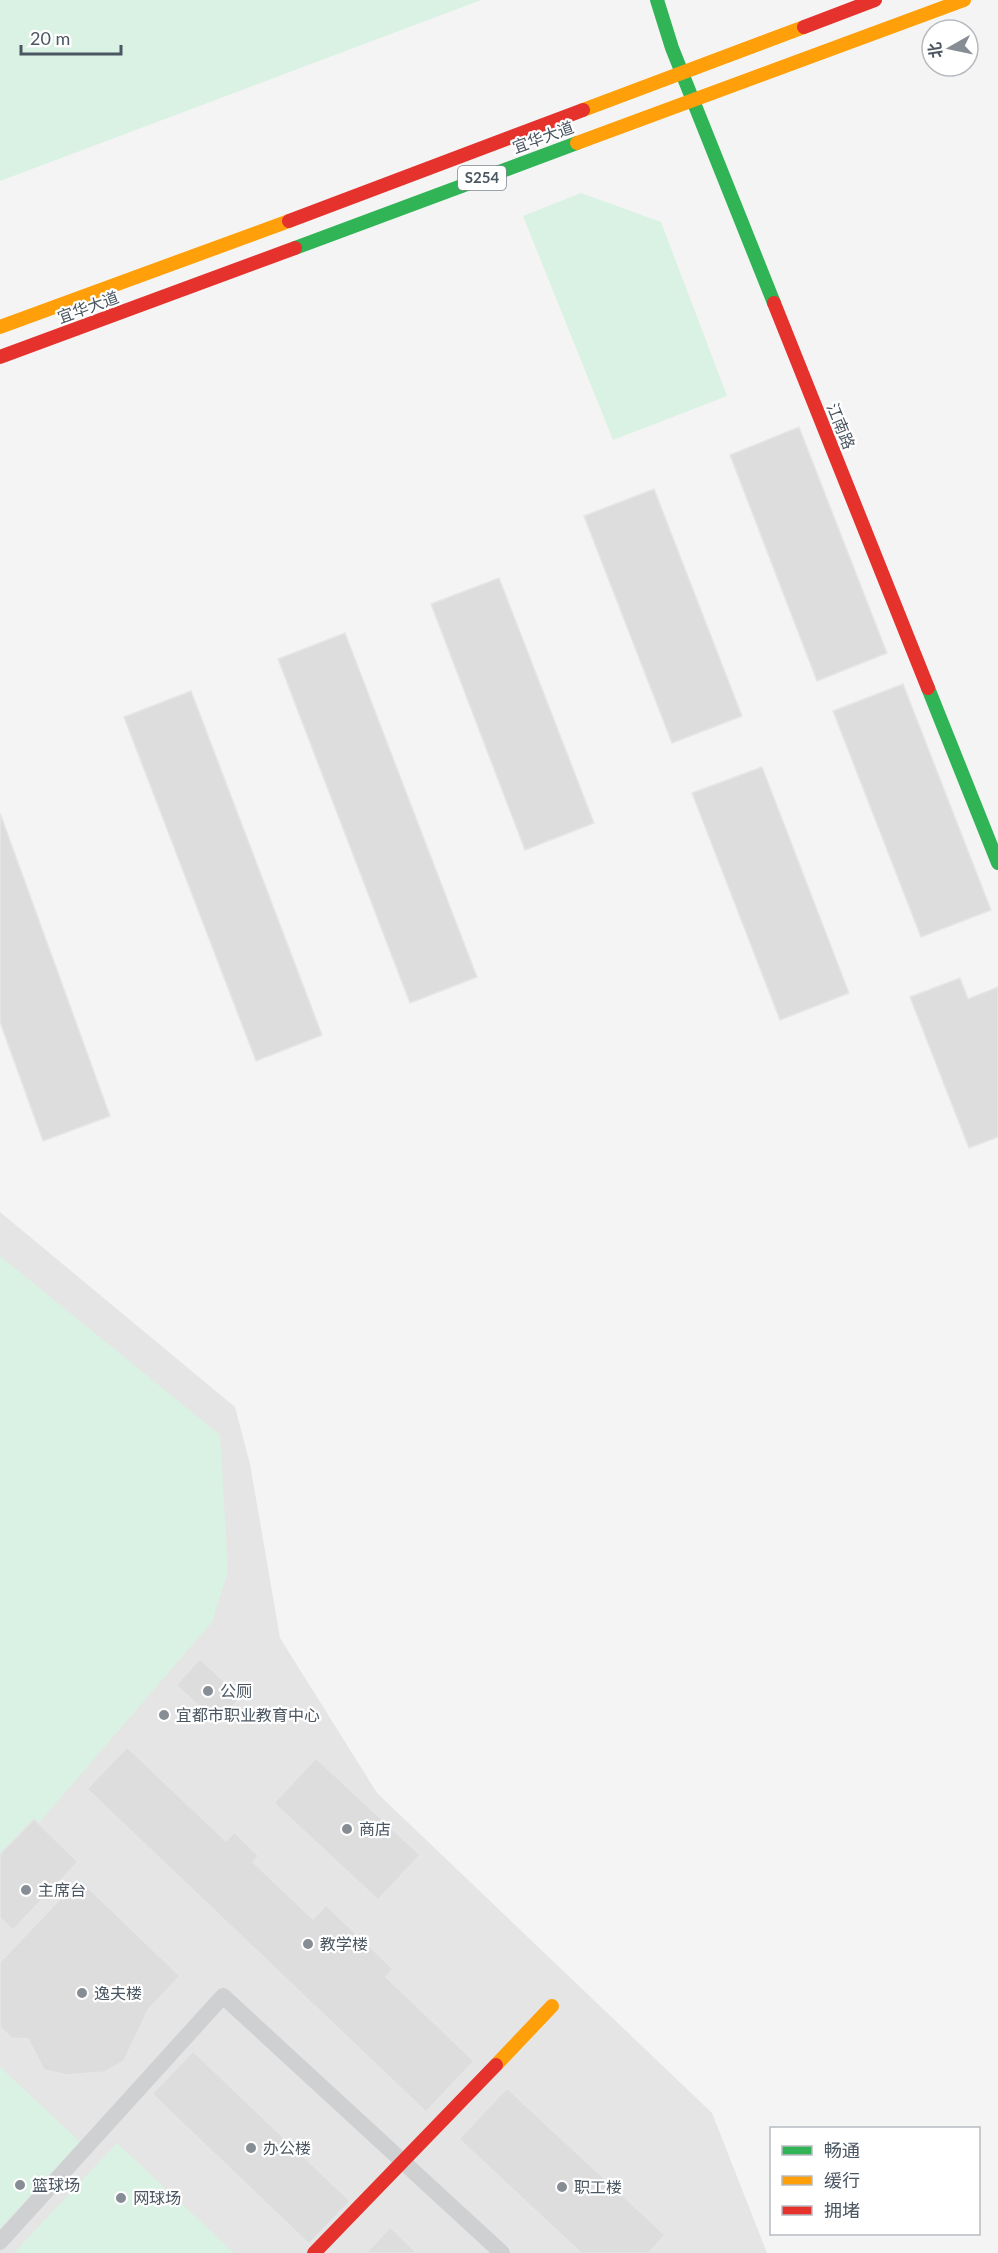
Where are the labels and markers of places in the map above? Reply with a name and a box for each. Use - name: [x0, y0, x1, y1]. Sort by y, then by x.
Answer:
- place label: 公厕: [220, 1681, 252, 1700]
- marker: 公厕: [201, 1684, 215, 1698]
- place label: 宜都市职业教育中心: [176, 1705, 320, 1724]
- marker: 宜都市职业教育中心: [157, 1708, 171, 1722]
- place label: 商店: [359, 1819, 391, 1838]
- marker: 商店: [340, 1822, 354, 1836]
- place label: 主席台: [38, 1880, 86, 1899]
- marker: 主席台: [19, 1883, 33, 1897]
- place label: 教学楼: [320, 1934, 368, 1953]
- marker: 教学楼: [301, 1937, 315, 1951]
- place label: 逸夫楼: [94, 1983, 142, 2002]
- marker: 逸夫楼: [75, 1986, 89, 2000]
- place label: 办公楼: [263, 2138, 311, 2157]
- marker: 办公楼: [244, 2141, 258, 2155]
- place label: 篮球场: [32, 2175, 80, 2194]
- place label: 职工楼: [574, 2177, 622, 2196]
- marker: 篮球场: [13, 2178, 27, 2192]
- marker: 职工楼: [555, 2180, 569, 2194]
- place label: 网球场: [133, 2188, 181, 2207]
- marker: 网球场: [114, 2191, 128, 2205]

